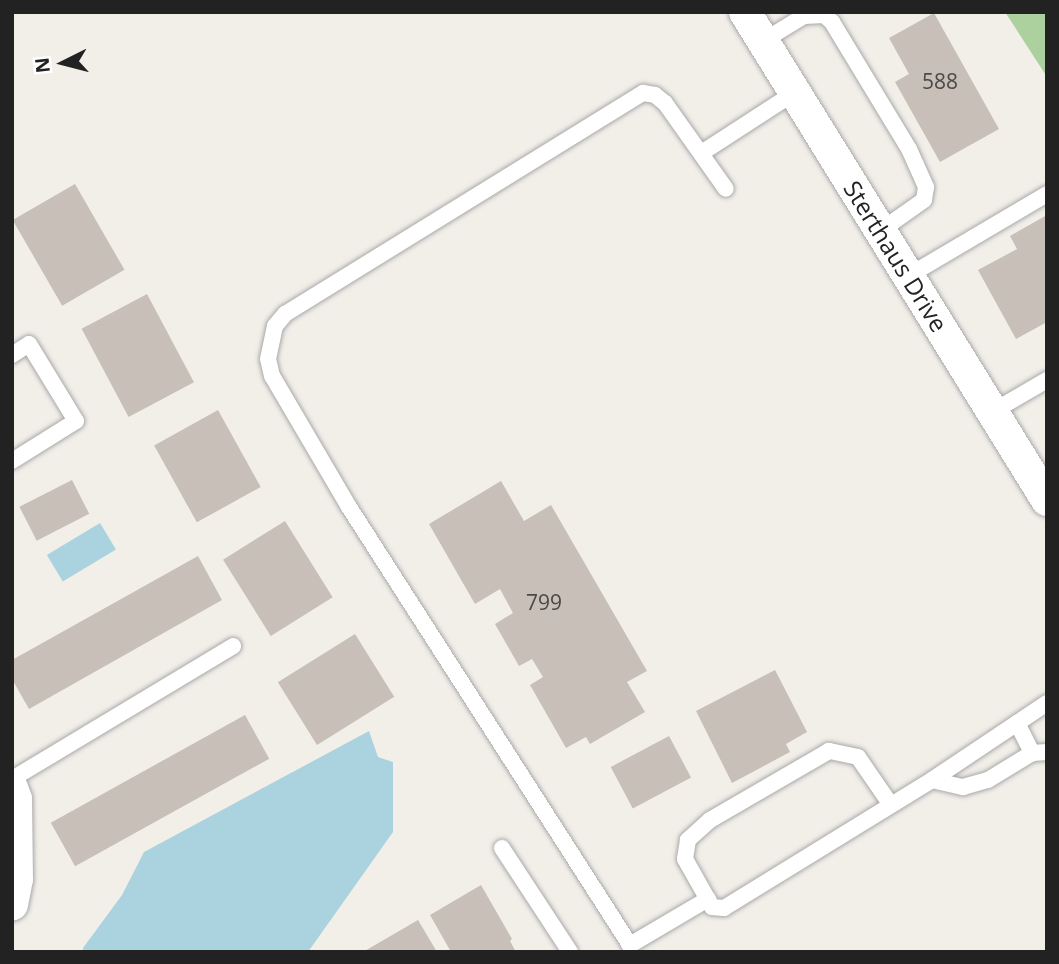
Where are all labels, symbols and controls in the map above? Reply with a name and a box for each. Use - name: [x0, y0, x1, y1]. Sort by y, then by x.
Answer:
- north arrow: [28, 28, 98, 98]
- text: N: [28, 56, 56, 74]
- house number: 588: [922, 68, 958, 94]
- street label: Sterthaus Drive: [838, 175, 954, 337]
- house number: 799: [526, 589, 562, 615]

